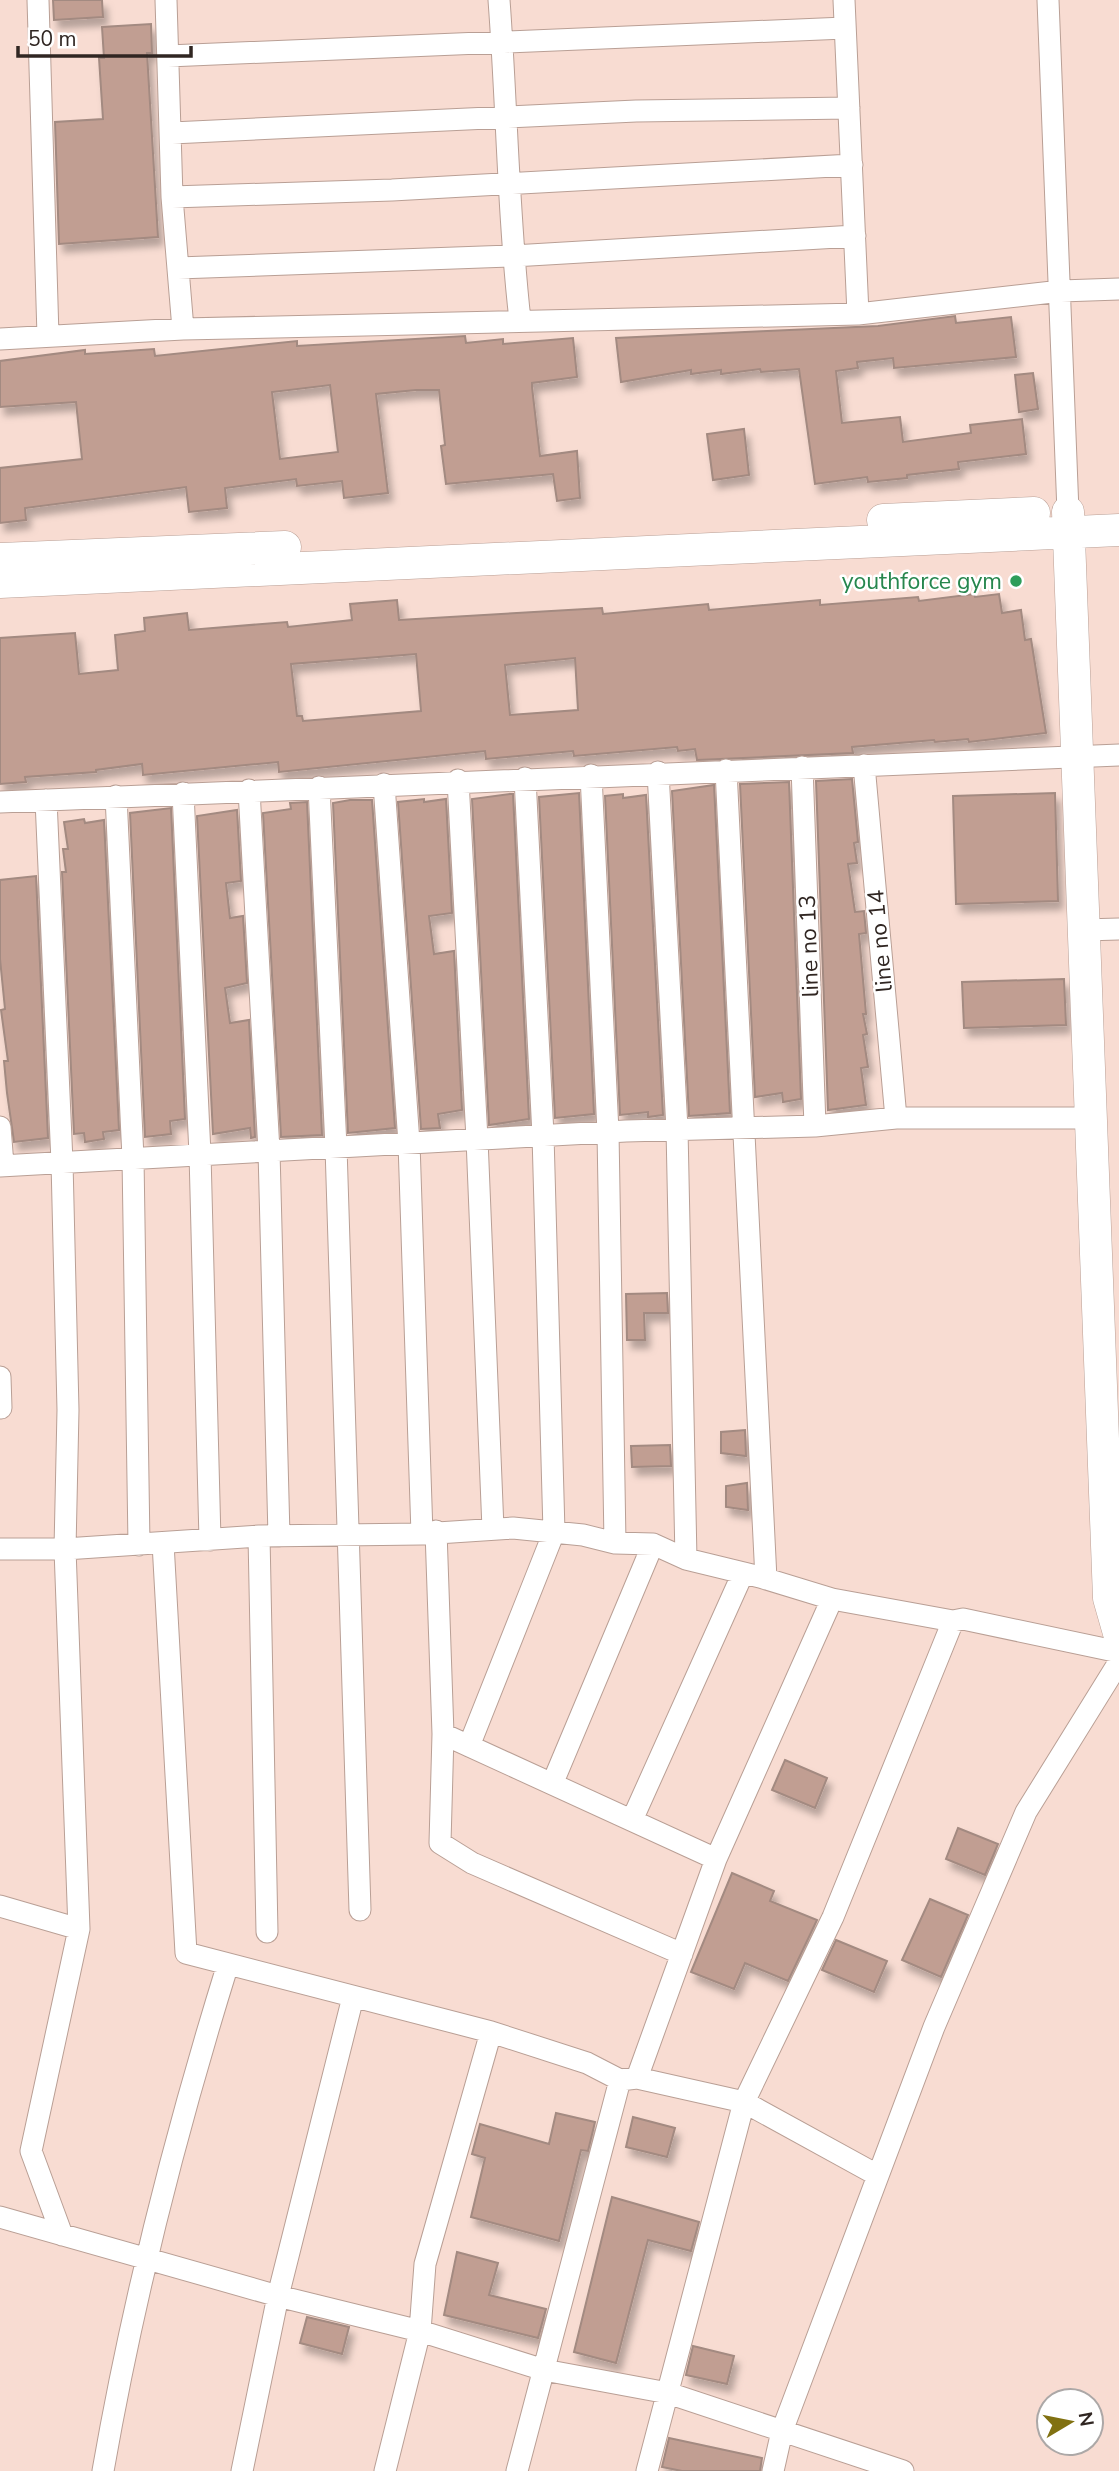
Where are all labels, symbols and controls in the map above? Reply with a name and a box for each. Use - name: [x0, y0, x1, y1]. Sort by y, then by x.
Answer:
- scale bar: [18, 14, 191, 58]
- text: 50 m: [28, 25, 77, 53]
- place label: youthforce gym: [842, 566, 1002, 597]
- marker: youthforce gym: [1008, 573, 1024, 589]
- street label: line no 14: [860, 888, 900, 994]
- street label: line no 13: [792, 894, 826, 998]
- north arrow: [1035, 2387, 1105, 2457]
- text: N: [1072, 2410, 1100, 2428]

